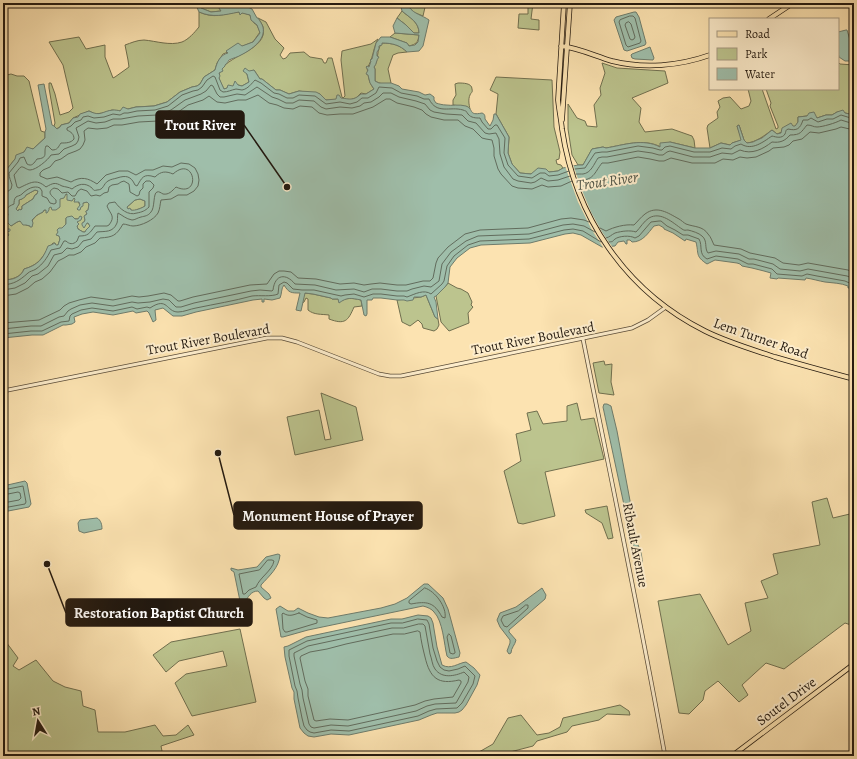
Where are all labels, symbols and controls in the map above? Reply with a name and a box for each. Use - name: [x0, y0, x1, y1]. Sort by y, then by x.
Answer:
- legend: [709, 18, 839, 90]
- text: Road: [745, 26, 771, 42]
- text: Park: [745, 46, 768, 62]
- text: Water: [744, 66, 775, 82]
- callout: Trout River: [156, 111, 244, 138]
- text: Trout River: [164, 115, 236, 135]
- water label: Trout River: [575, 167, 640, 195]
- street label: Lem Turner Road: [711, 313, 811, 364]
- street label: Trout River Boulevard: [470, 317, 597, 360]
- street label: Trout River Boulevard: [145, 319, 272, 360]
- street label: Ribault Avenue: [618, 501, 653, 589]
- callout: Monument House of Prayer: [234, 502, 422, 529]
- text: Monument House of Prayer: [242, 506, 414, 526]
- callout: Restoration Baptist Church: [66, 599, 252, 626]
- text: Restoration Baptist Church: [74, 603, 244, 623]
- street label: Soutel Drive: [753, 673, 820, 730]
- north arrow: [18, 701, 58, 741]
- text: N: [31, 704, 42, 720]

